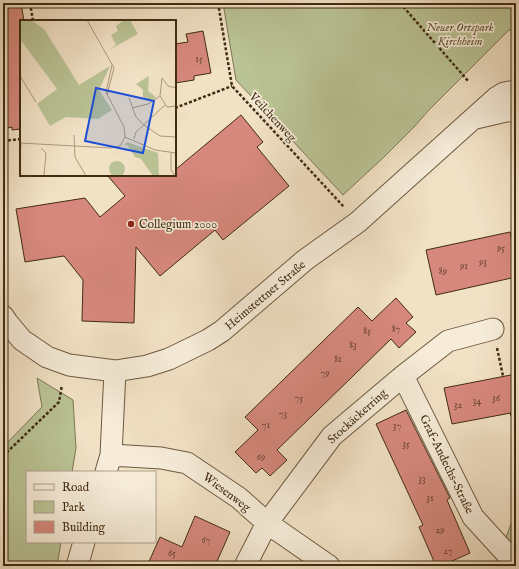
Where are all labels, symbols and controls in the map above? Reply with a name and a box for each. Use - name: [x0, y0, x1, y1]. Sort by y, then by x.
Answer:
- inset map: [20, 20, 176, 176]
- park label: Neuer Ortspark Kirchheim: [426, 20, 494, 49]
- house number: 15: [195, 53, 203, 66]
- street label: Veilchenweg: [245, 89, 300, 146]
- place label: Collegium 2000: [139, 217, 217, 232]
- marker: Collegium 2000: [126, 219, 136, 229]
- house number: 95: [496, 242, 505, 255]
- house number: 93: [478, 256, 487, 269]
- street label: Heimstettner Straße: [222, 257, 309, 333]
- house number: 91: [459, 260, 468, 273]
- house number: 89: [439, 265, 447, 278]
- house number: 87: [392, 323, 401, 336]
- house number: 85: [363, 325, 371, 338]
- house number: 83: [349, 339, 357, 352]
- house number: 81: [334, 353, 342, 366]
- house number: 79: [320, 367, 330, 380]
- street label: Stockäckerring: [324, 385, 391, 447]
- house number: 75: [295, 392, 304, 405]
- house number: 36: [492, 392, 501, 405]
- house number: 34: [473, 395, 481, 408]
- house number: 32: [454, 399, 463, 412]
- house number: 73: [279, 408, 287, 421]
- street label: Graf-Andechs-Straße: [416, 412, 477, 517]
- house number: 71: [262, 419, 270, 432]
- house number: 37: [393, 420, 402, 433]
- house number: 35: [402, 438, 410, 451]
- house number: 69: [257, 451, 265, 464]
- street label: Wiesenweg: [200, 470, 254, 516]
- legend: [26, 471, 156, 543]
- house number: 33: [418, 473, 426, 486]
- text: Road: [62, 480, 90, 495]
- house number: 31: [426, 492, 434, 505]
- text: Park: [62, 500, 85, 515]
- text: Building: [62, 520, 106, 535]
- house number: 29: [435, 524, 445, 537]
- house number: 67: [202, 534, 211, 547]
- house number: 27: [443, 545, 453, 558]
- house number: 65: [168, 547, 176, 560]

